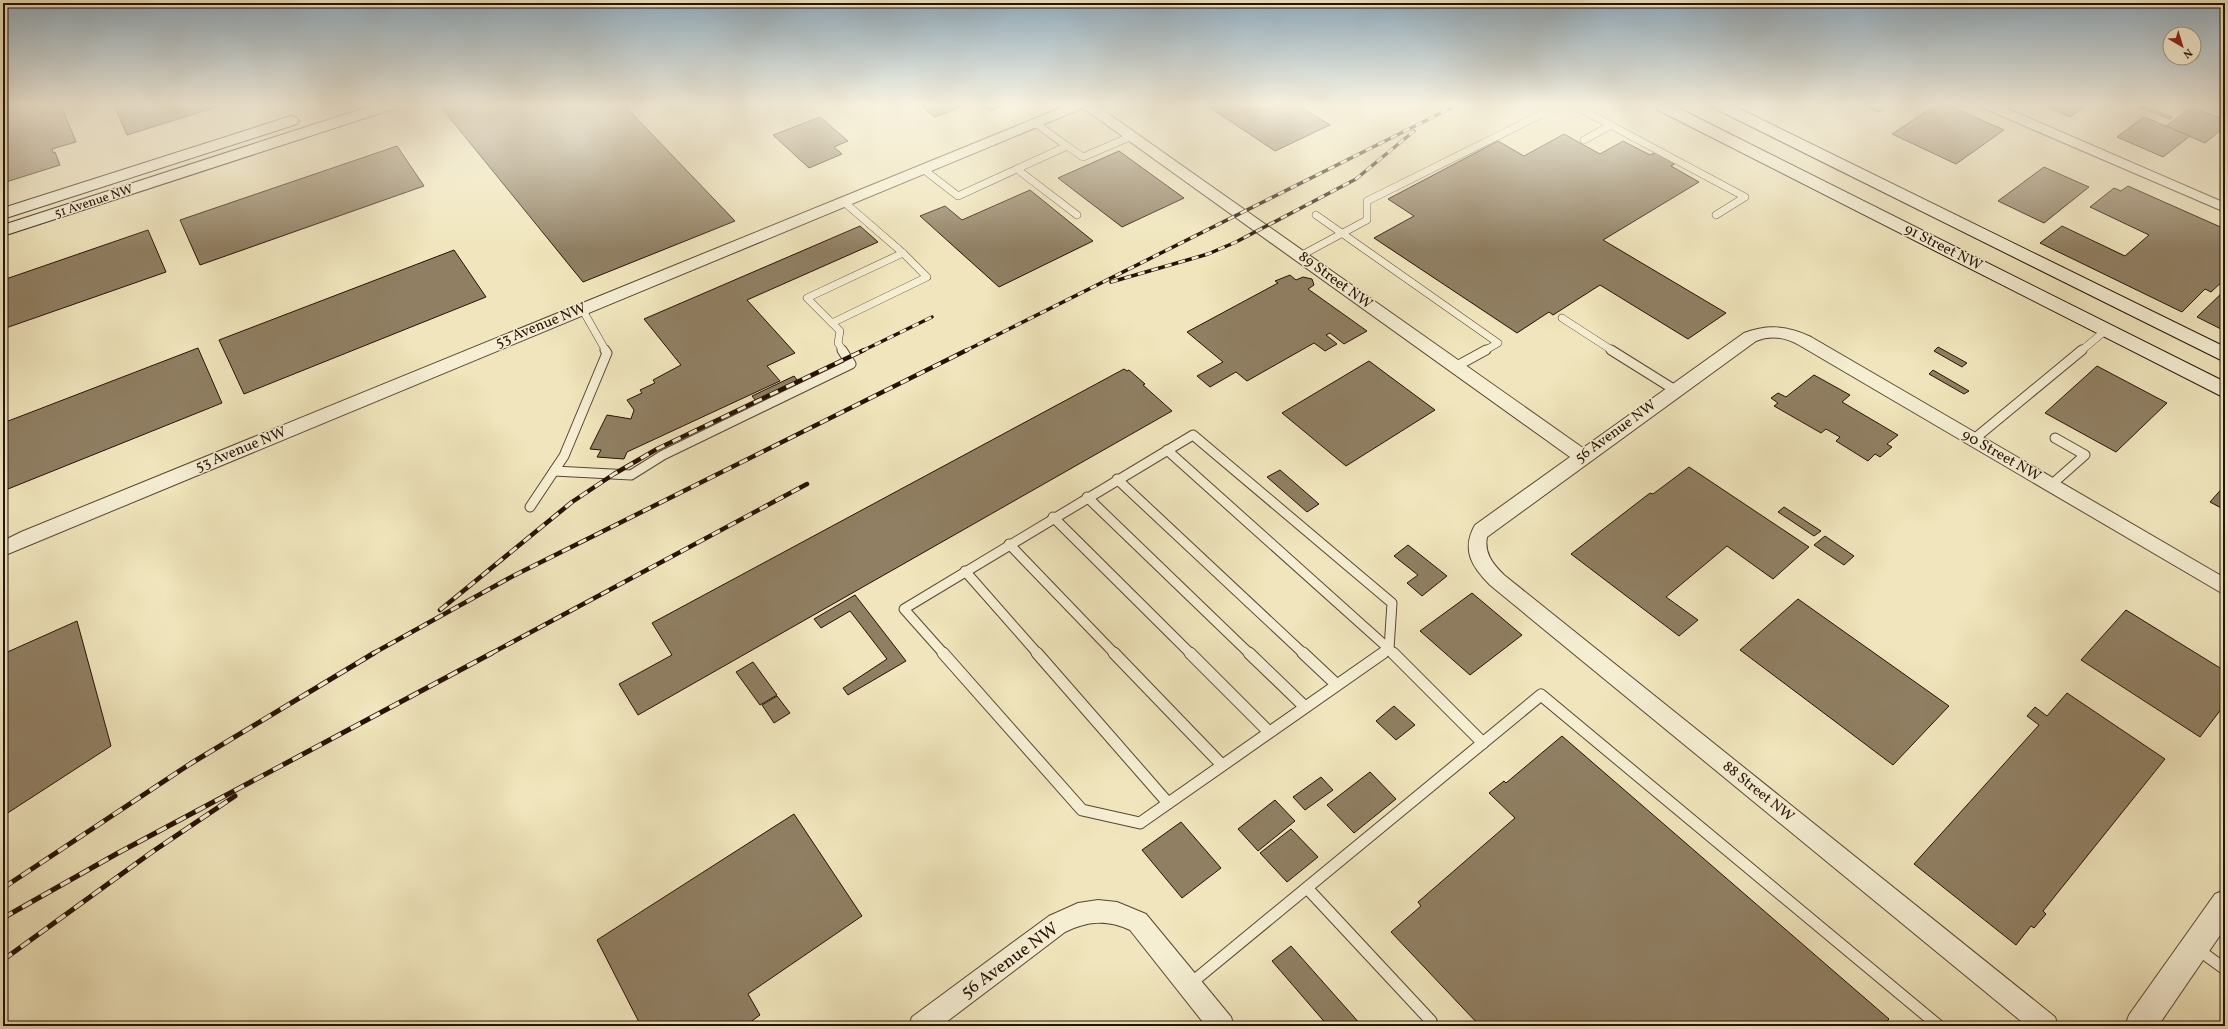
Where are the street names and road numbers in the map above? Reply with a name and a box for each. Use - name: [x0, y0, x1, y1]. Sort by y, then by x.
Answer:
- street label: 51 Avenue NW: [52, 181, 136, 223]
- street label: 91 Street NW: [1900, 219, 1986, 277]
- street label: 89 Street NW: [1294, 247, 1376, 315]
- street label: 53 Avenue NW: [492, 298, 590, 354]
- street label: 56 Avenue NW: [1571, 395, 1661, 469]
- street label: 53 Avenue NW: [192, 422, 290, 478]
- street label: 90 Street NW: [1957, 425, 2045, 487]
- street label: 88 Street NW: [1718, 757, 1798, 827]
- street label: 56 Avenue NW: [956, 917, 1064, 1005]

